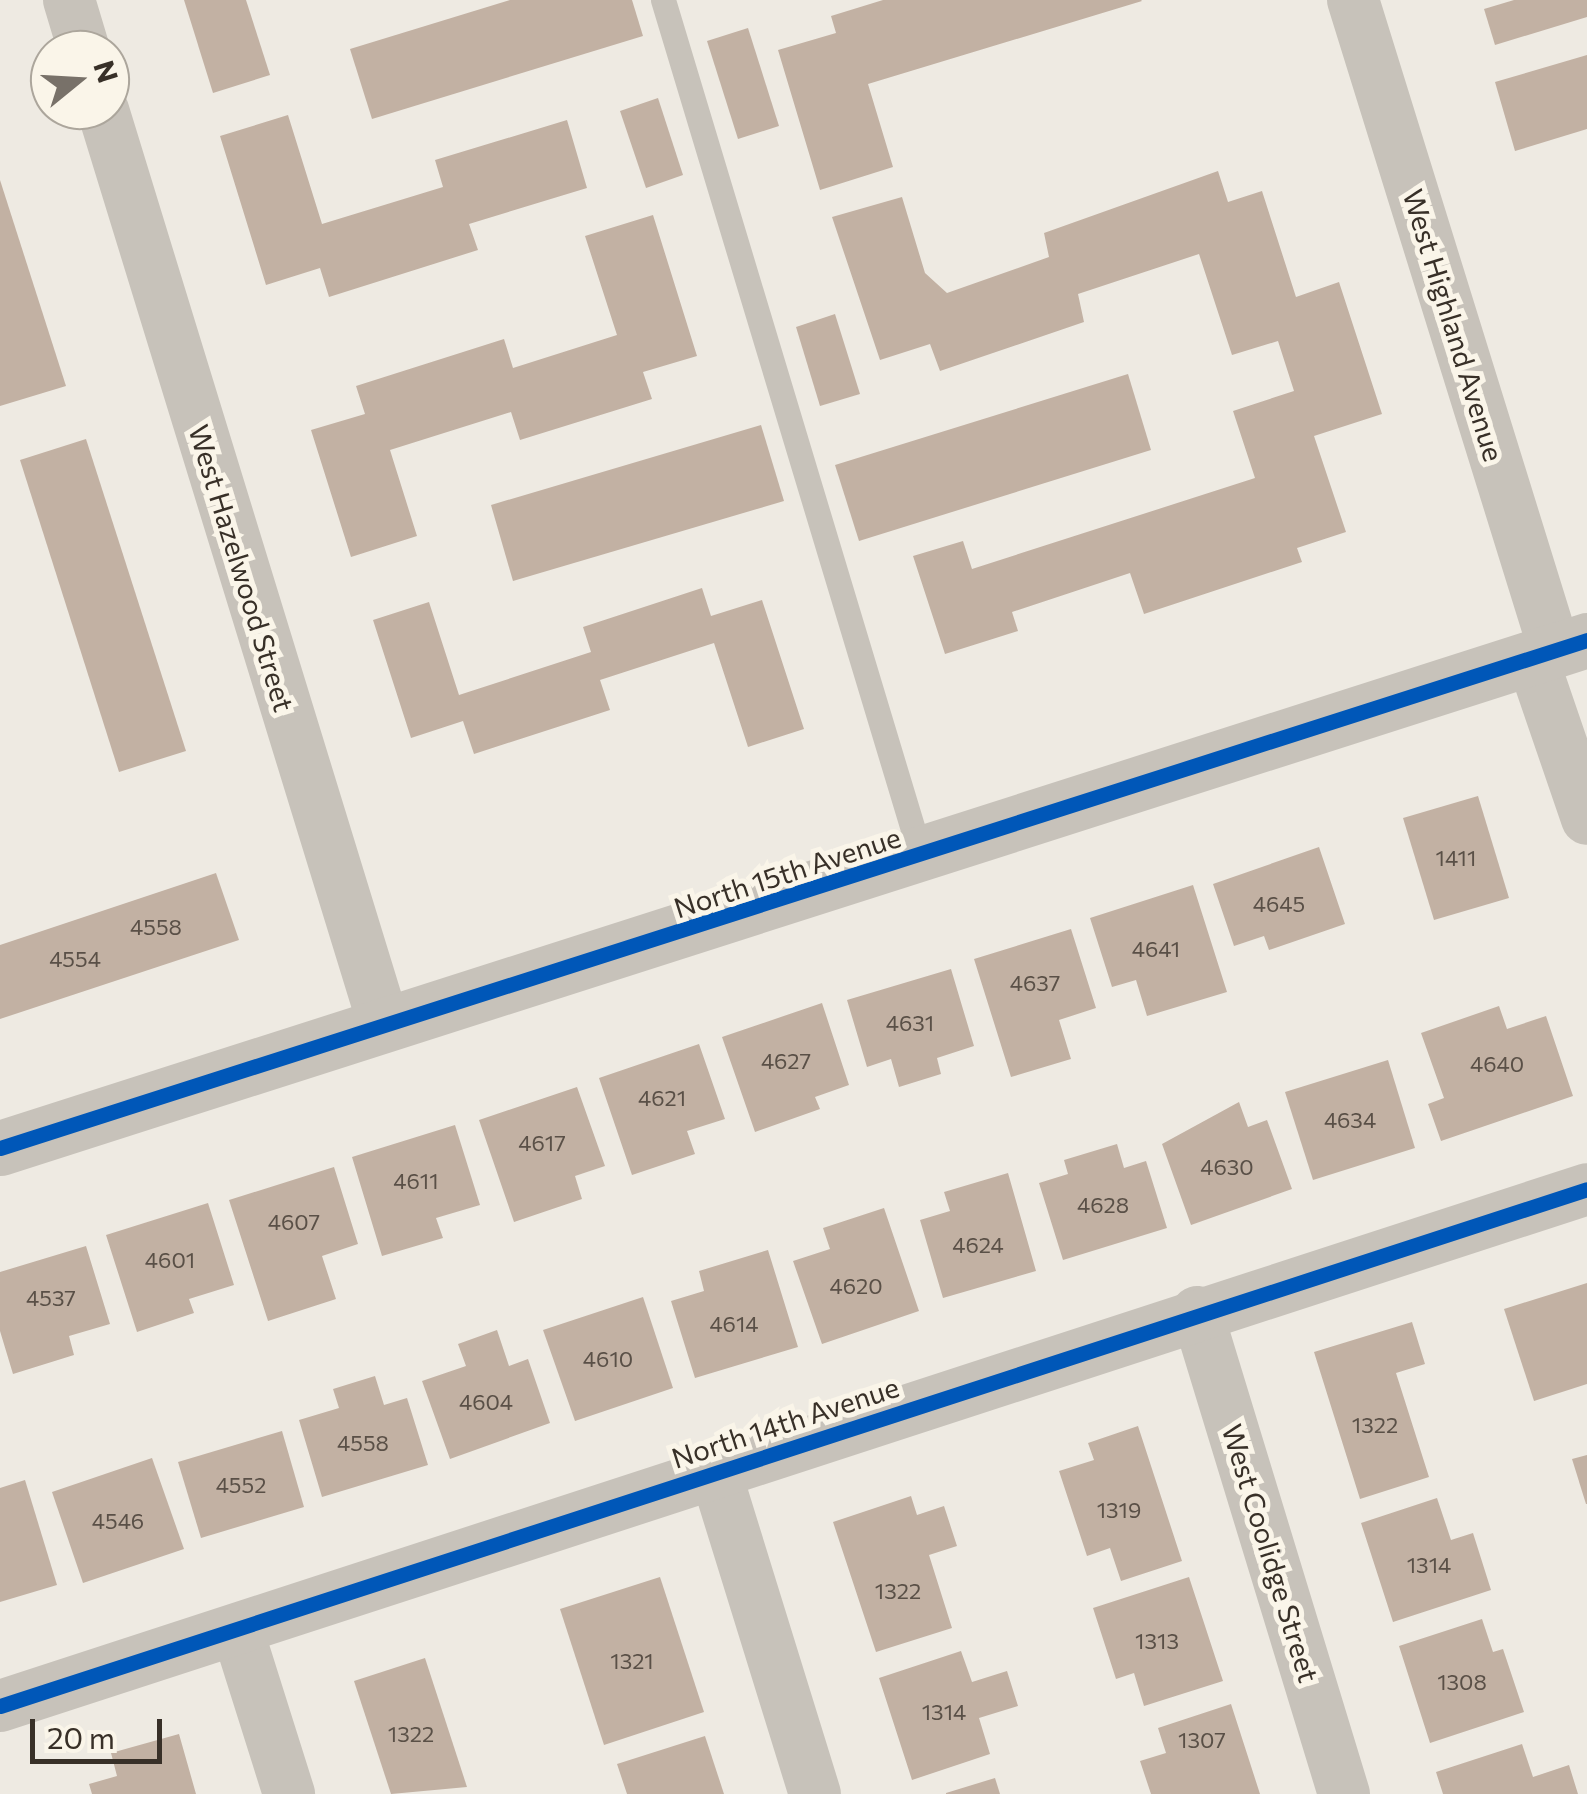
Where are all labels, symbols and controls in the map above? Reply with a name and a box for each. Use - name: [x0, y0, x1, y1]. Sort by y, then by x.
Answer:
- north arrow: [30, 30, 130, 130]
- text: N: [87, 56, 126, 87]
- street label: West Highland Avenue: [1397, 185, 1511, 465]
- street label: West Hazelwood Street: [182, 420, 302, 716]
- street label: North 15th Avenue: [669, 820, 905, 924]
- house number: 1411: [1436, 845, 1476, 871]
- house number: 4645: [1253, 891, 1305, 917]
- house number: 4558: [130, 914, 182, 940]
- house number: 4641: [1132, 936, 1180, 962]
- house number: 4554: [49, 946, 101, 972]
- house number: 4637: [1010, 970, 1060, 996]
- house number: 4631: [886, 1010, 934, 1036]
- house number: 4627: [761, 1048, 811, 1074]
- house number: 4640: [1470, 1051, 1524, 1077]
- house number: 4621: [638, 1085, 686, 1111]
- house number: 4634: [1324, 1107, 1376, 1133]
- house number: 4617: [518, 1130, 566, 1156]
- house number: 4630: [1200, 1154, 1254, 1180]
- house number: 4611: [393, 1168, 439, 1194]
- house number: 4628: [1077, 1192, 1129, 1218]
- house number: 4607: [268, 1209, 320, 1235]
- house number: 4624: [952, 1232, 1004, 1258]
- house number: 4601: [145, 1247, 195, 1273]
- house number: 4620: [830, 1273, 882, 1299]
- house number: 4537: [26, 1285, 76, 1311]
- house number: 4614: [709, 1311, 759, 1337]
- house number: 4610: [583, 1346, 633, 1372]
- street label: North 14th Avenue: [667, 1369, 903, 1475]
- house number: 4604: [459, 1389, 513, 1415]
- house number: 1322: [1352, 1412, 1398, 1438]
- street label: West Coolidge Street: [1216, 1420, 1326, 1686]
- house number: 4558: [337, 1430, 389, 1456]
- house number: 4552: [216, 1472, 266, 1498]
- house number: 1319: [1097, 1497, 1141, 1523]
- house number: 4546: [92, 1508, 144, 1534]
- house number: 1314: [1407, 1552, 1451, 1578]
- house number: 1322: [875, 1578, 921, 1604]
- house number: 1313: [1135, 1628, 1179, 1654]
- house number: 1321: [610, 1648, 654, 1674]
- house number: 1308: [1437, 1669, 1487, 1695]
- scale bar: [35, 1699, 168, 1761]
- house number: 1314: [922, 1699, 966, 1725]
- text: 20 m: [47, 1718, 115, 1755]
- house number: 1322: [388, 1721, 434, 1747]
- house number: 1307: [1178, 1727, 1226, 1753]

